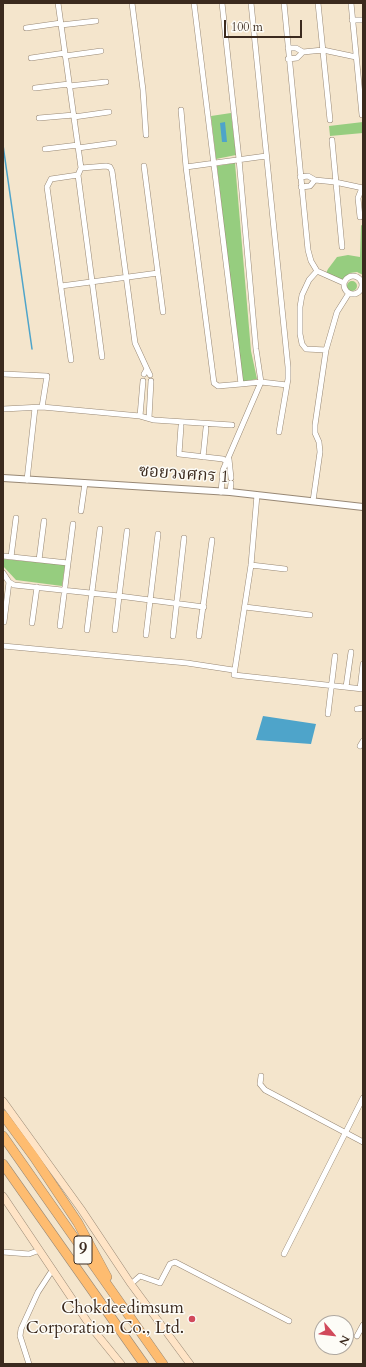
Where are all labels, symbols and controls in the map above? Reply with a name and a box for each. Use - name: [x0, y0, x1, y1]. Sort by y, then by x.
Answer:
- scale bar: [226, 12, 304, 38]
- text: 100 m: [231, 19, 263, 35]
- street label: ซอยวงศกร 1: [138, 462, 230, 488]
- road number: 9: [74, 1236, 92, 1264]
- place label: Chokdeedimsum Corporation Co., Ltd.: [26, 1299, 184, 1339]
- marker: Chokdeedimsum Corporation Co., Ltd.: [187, 1314, 197, 1324]
- north arrow: [314, 1315, 354, 1355]
- text: N: [335, 1333, 353, 1348]

